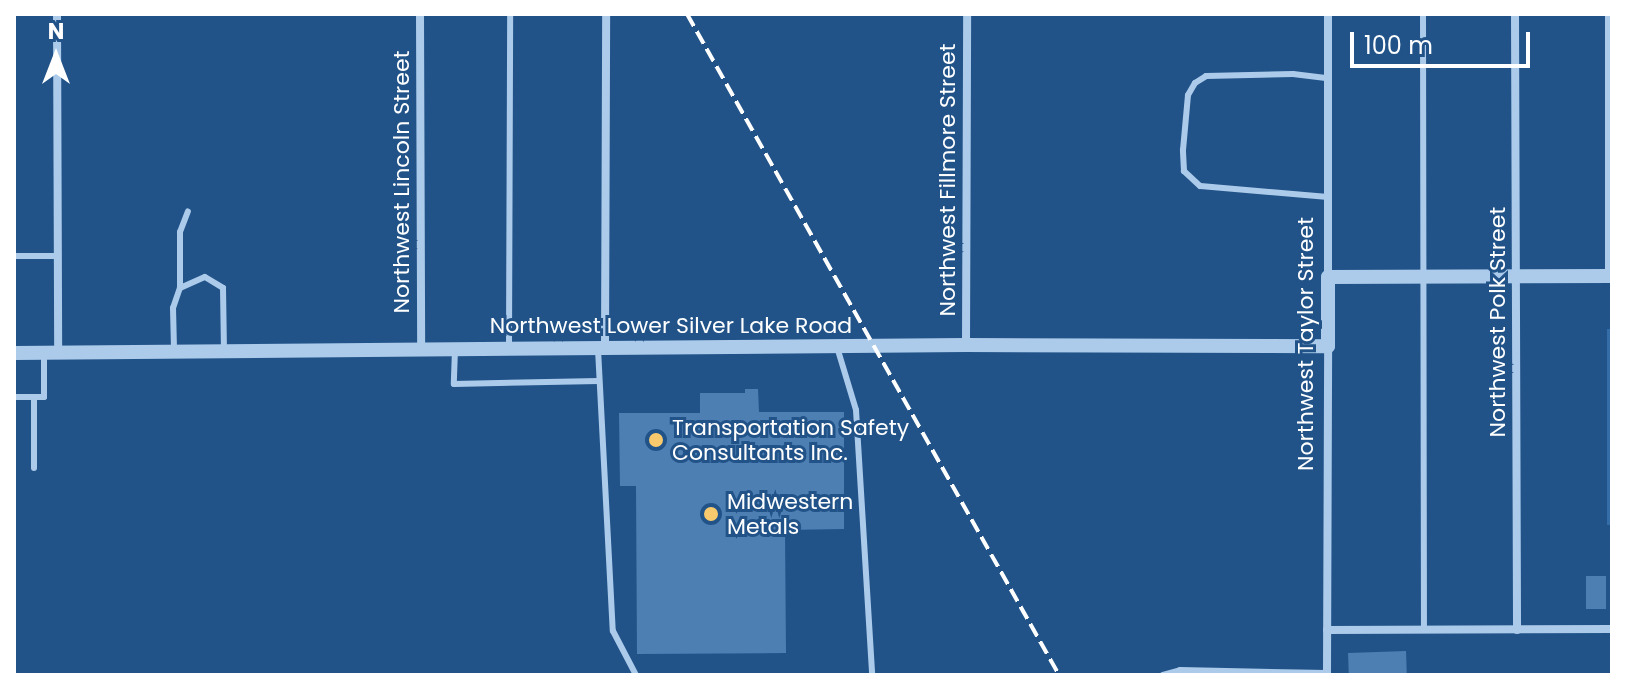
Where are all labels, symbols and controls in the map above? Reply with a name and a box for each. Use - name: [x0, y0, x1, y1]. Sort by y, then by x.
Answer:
- north arrow: [16, 16, 96, 96]
- text: N: [48, 16, 64, 47]
- scale bar: [1354, 16, 1534, 66]
- text: 100 m: [1364, 29, 1433, 62]
- street label: Northwest Fillmore Street: [935, 43, 961, 317]
- street label: Northwest Lincoln Street: [389, 50, 415, 314]
- street label: Northwest Polk Street: [1485, 207, 1511, 437]
- street label: Northwest Taylor Street: [1293, 217, 1319, 471]
- street label: Northwest Lower Silver Lake Road: [490, 313, 852, 339]
- place label: Transportation Safety Consultants Inc.: [672, 414, 909, 466]
- marker: Transportation Safety Consultants Inc.: [647, 431, 665, 449]
- place label: Midwestern Metals: [727, 488, 853, 540]
- marker: Midwestern Metals: [702, 505, 720, 523]

